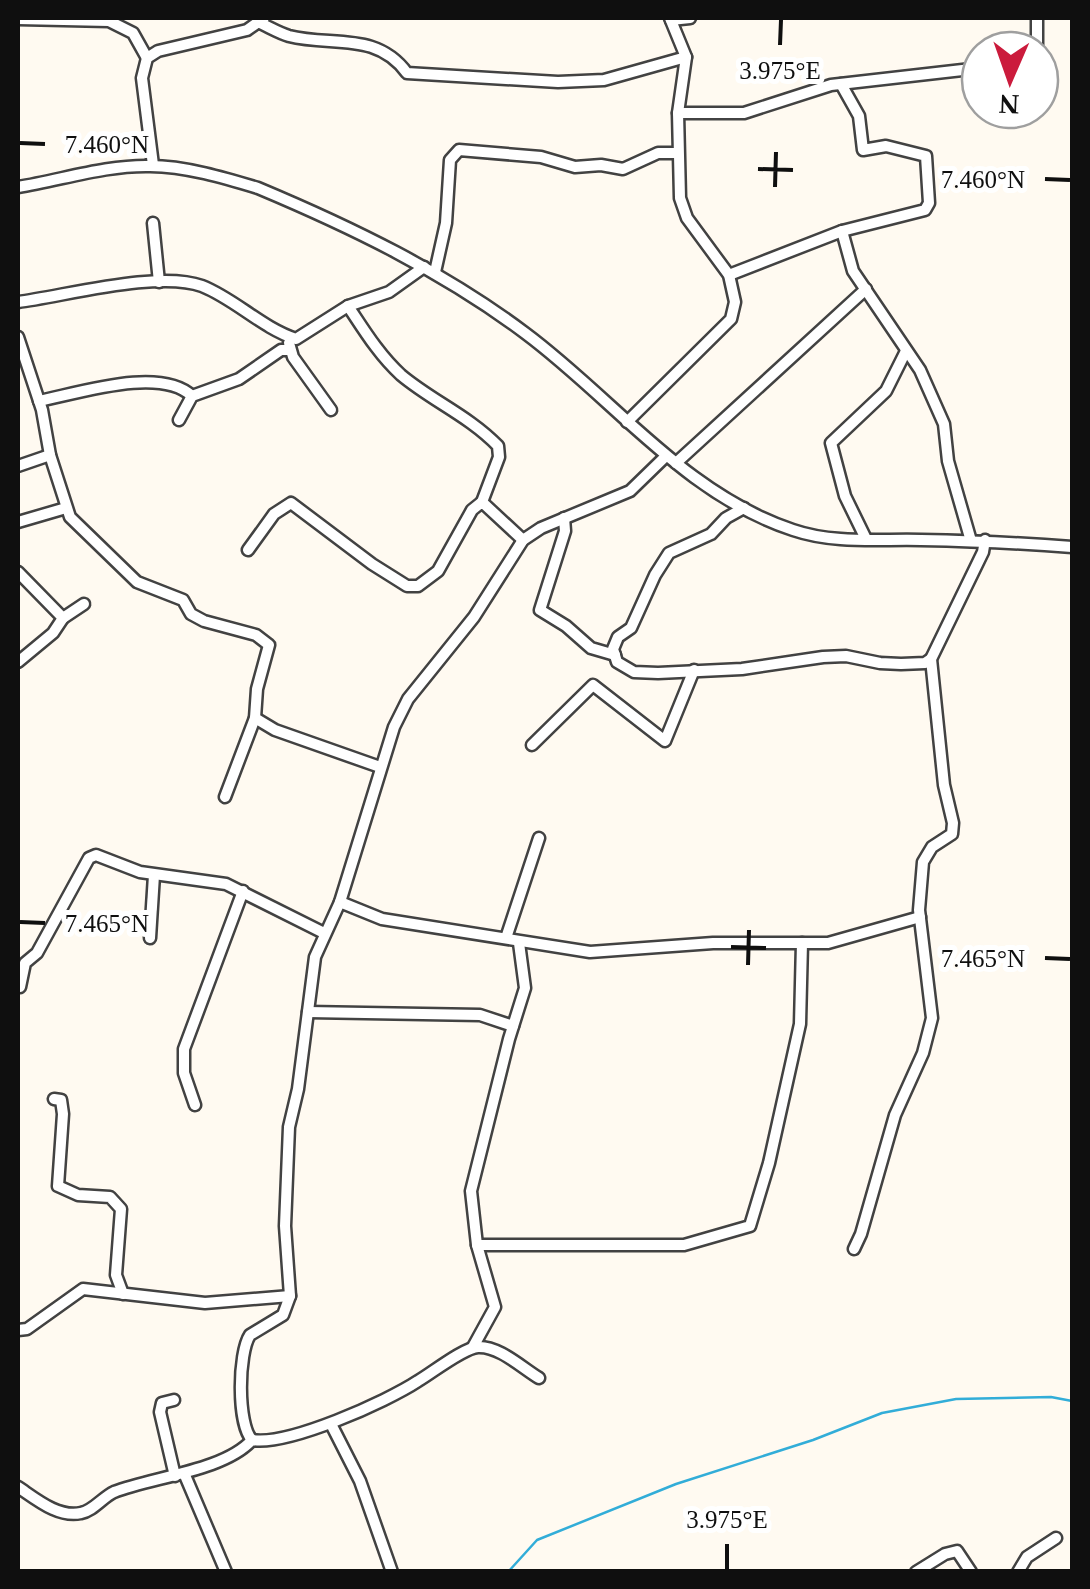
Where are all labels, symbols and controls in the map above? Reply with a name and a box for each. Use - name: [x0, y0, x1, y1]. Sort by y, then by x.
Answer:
- north arrow: [960, 30, 1060, 130]
- text: 3.975°E: [739, 57, 821, 84]
- text: N: [998, 89, 1020, 120]
- text: 7.460°N: [65, 131, 149, 158]
- text: 7.460°N: [941, 166, 1025, 193]
- text: 7.465°N: [65, 910, 149, 937]
- text: 7.465°N: [941, 945, 1025, 972]
- text: 3.975°E: [686, 1506, 768, 1533]

